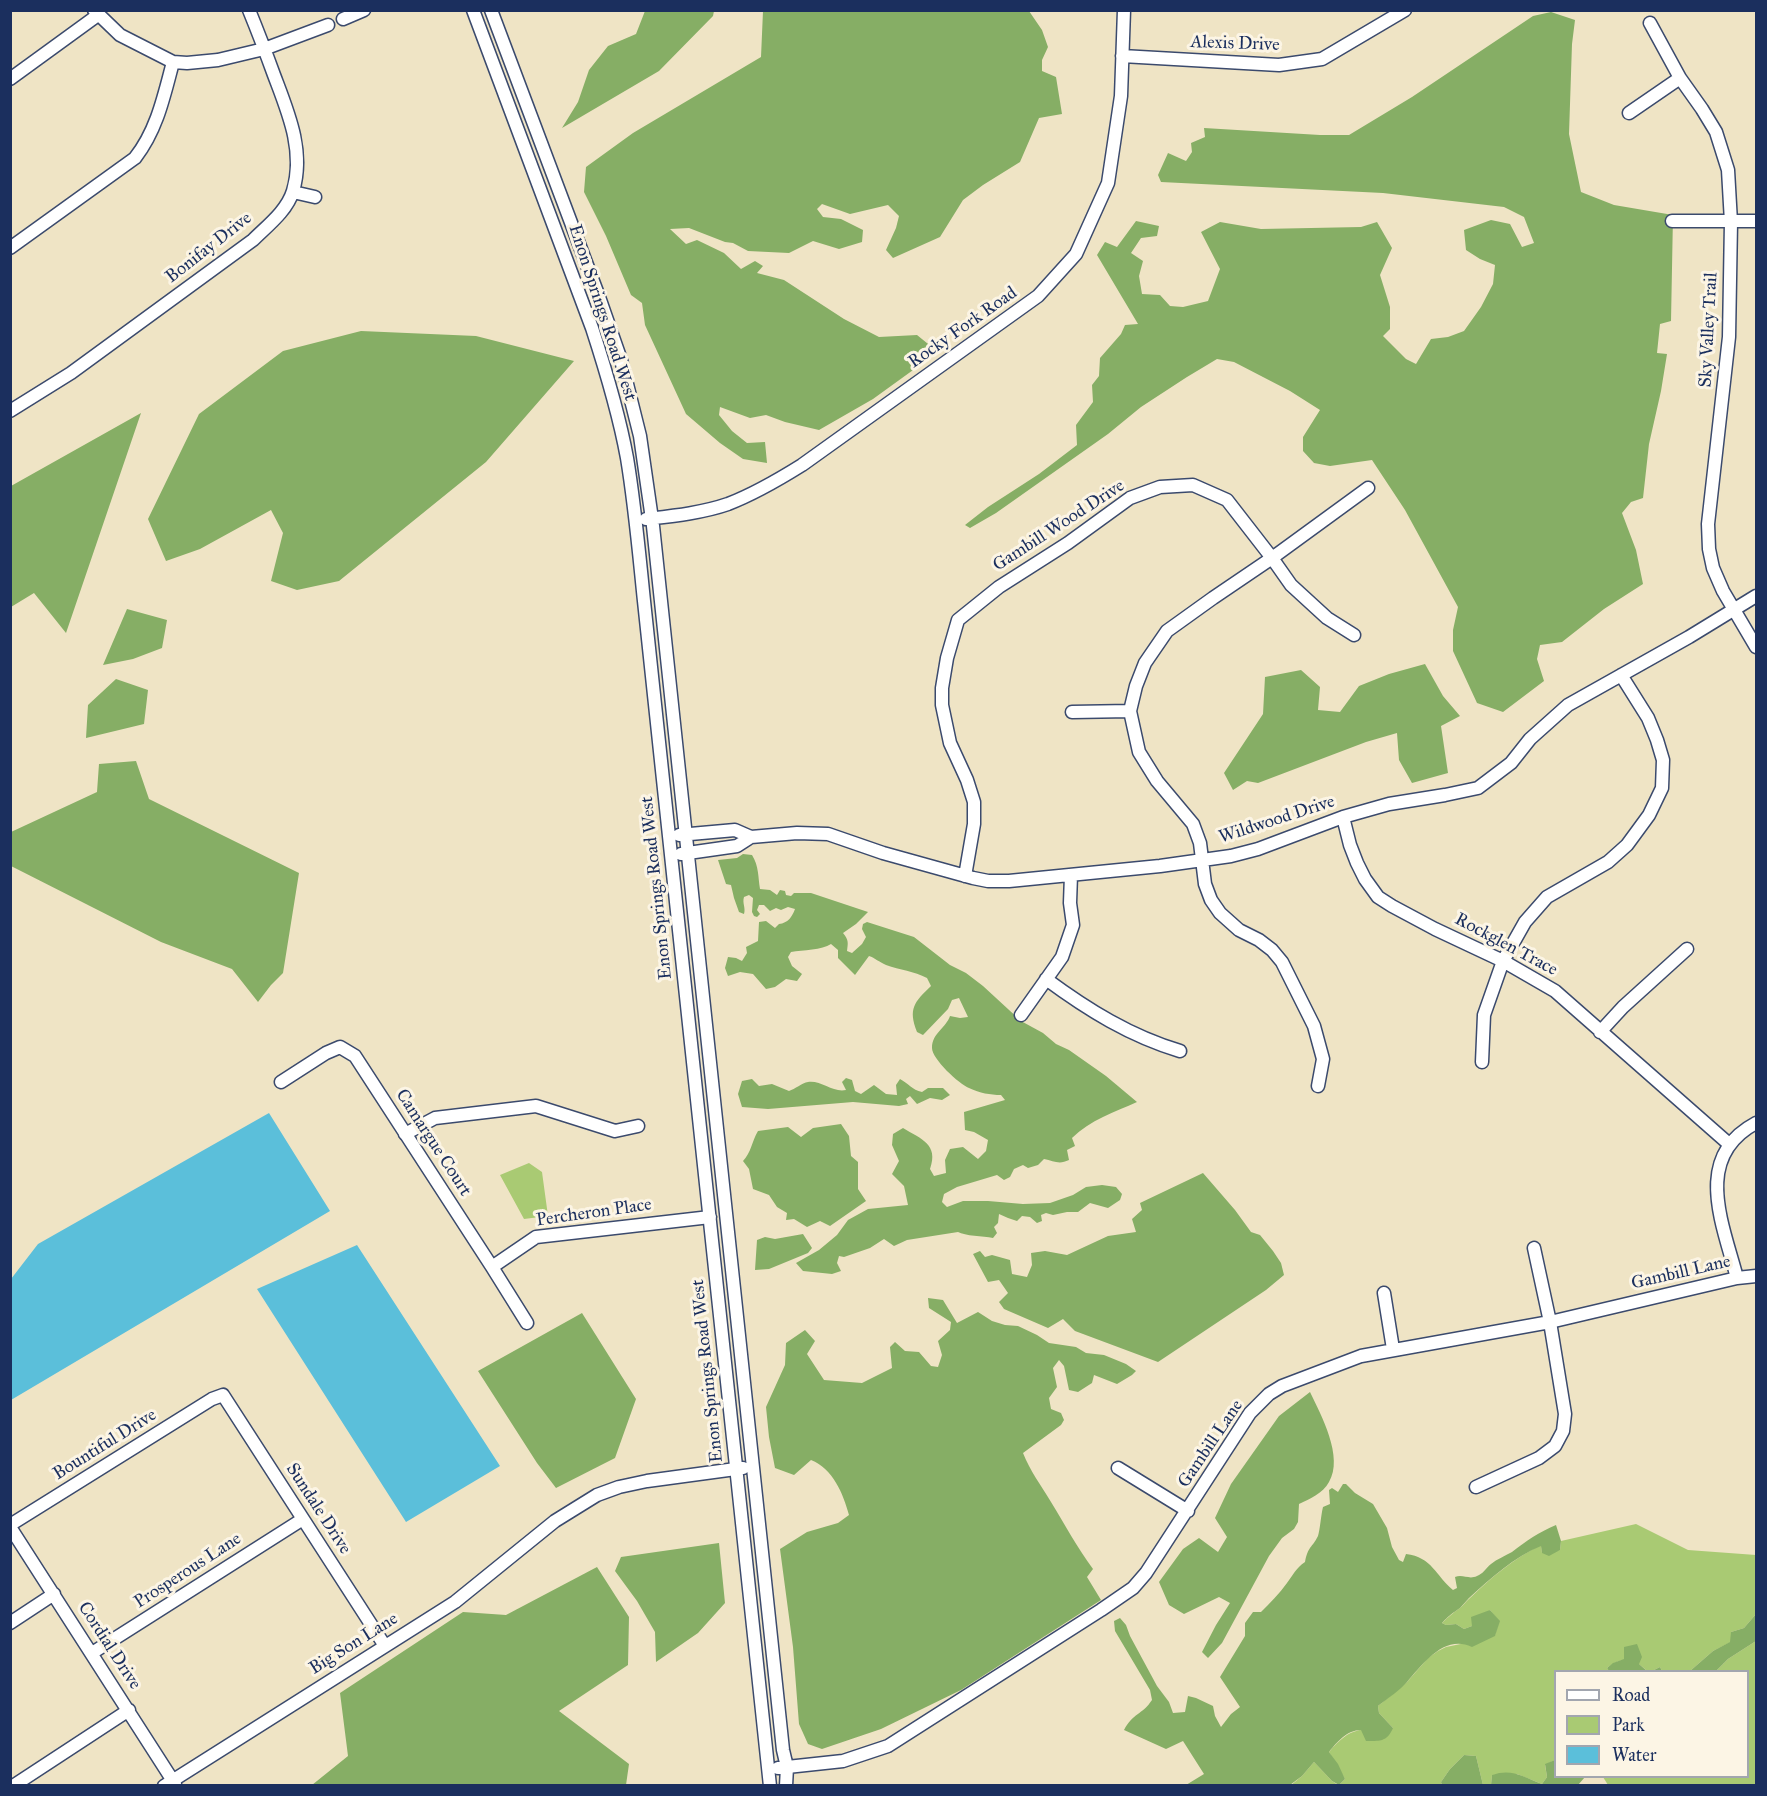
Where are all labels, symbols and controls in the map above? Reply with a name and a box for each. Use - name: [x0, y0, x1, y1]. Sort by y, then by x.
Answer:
- street label: Alexis Drive: [1190, 32, 1280, 56]
- street label: Bonifay Drive: [162, 208, 256, 288]
- street label: Enon Springs Road West: [563, 222, 641, 404]
- street label: Sky Valley Trail: [1695, 272, 1723, 388]
- street label: Rocky Fork Road: [905, 283, 1021, 373]
- street label: Gambill Wood Drive: [989, 475, 1129, 577]
- street label: Wildwood Drive: [1216, 791, 1338, 849]
- street label: Enon Springs Road West: [637, 795, 677, 981]
- street label: Rockglen Trace: [1451, 909, 1561, 981]
- street label: Camargue Court: [390, 1086, 476, 1200]
- street label: Percheron Place: [535, 1194, 653, 1232]
- street label: Gambill Lane: [1629, 1251, 1733, 1295]
- street label: Enon Springs Road West: [688, 1278, 728, 1464]
- street label: Gambill Lane: [1174, 1396, 1248, 1492]
- street label: Bountiful Drive: [49, 1405, 161, 1485]
- street label: Sundale Drive: [281, 1459, 355, 1559]
- street label: Prosperous Lane: [130, 1528, 246, 1614]
- street label: Cordial Drive: [73, 1598, 145, 1694]
- street label: Big Son Lane: [306, 1608, 402, 1680]
- legend: [1554, 1670, 1749, 1778]
- text: Road: [1612, 1684, 1650, 1706]
- text: Park: [1612, 1714, 1645, 1736]
- text: Water: [1612, 1744, 1656, 1766]

